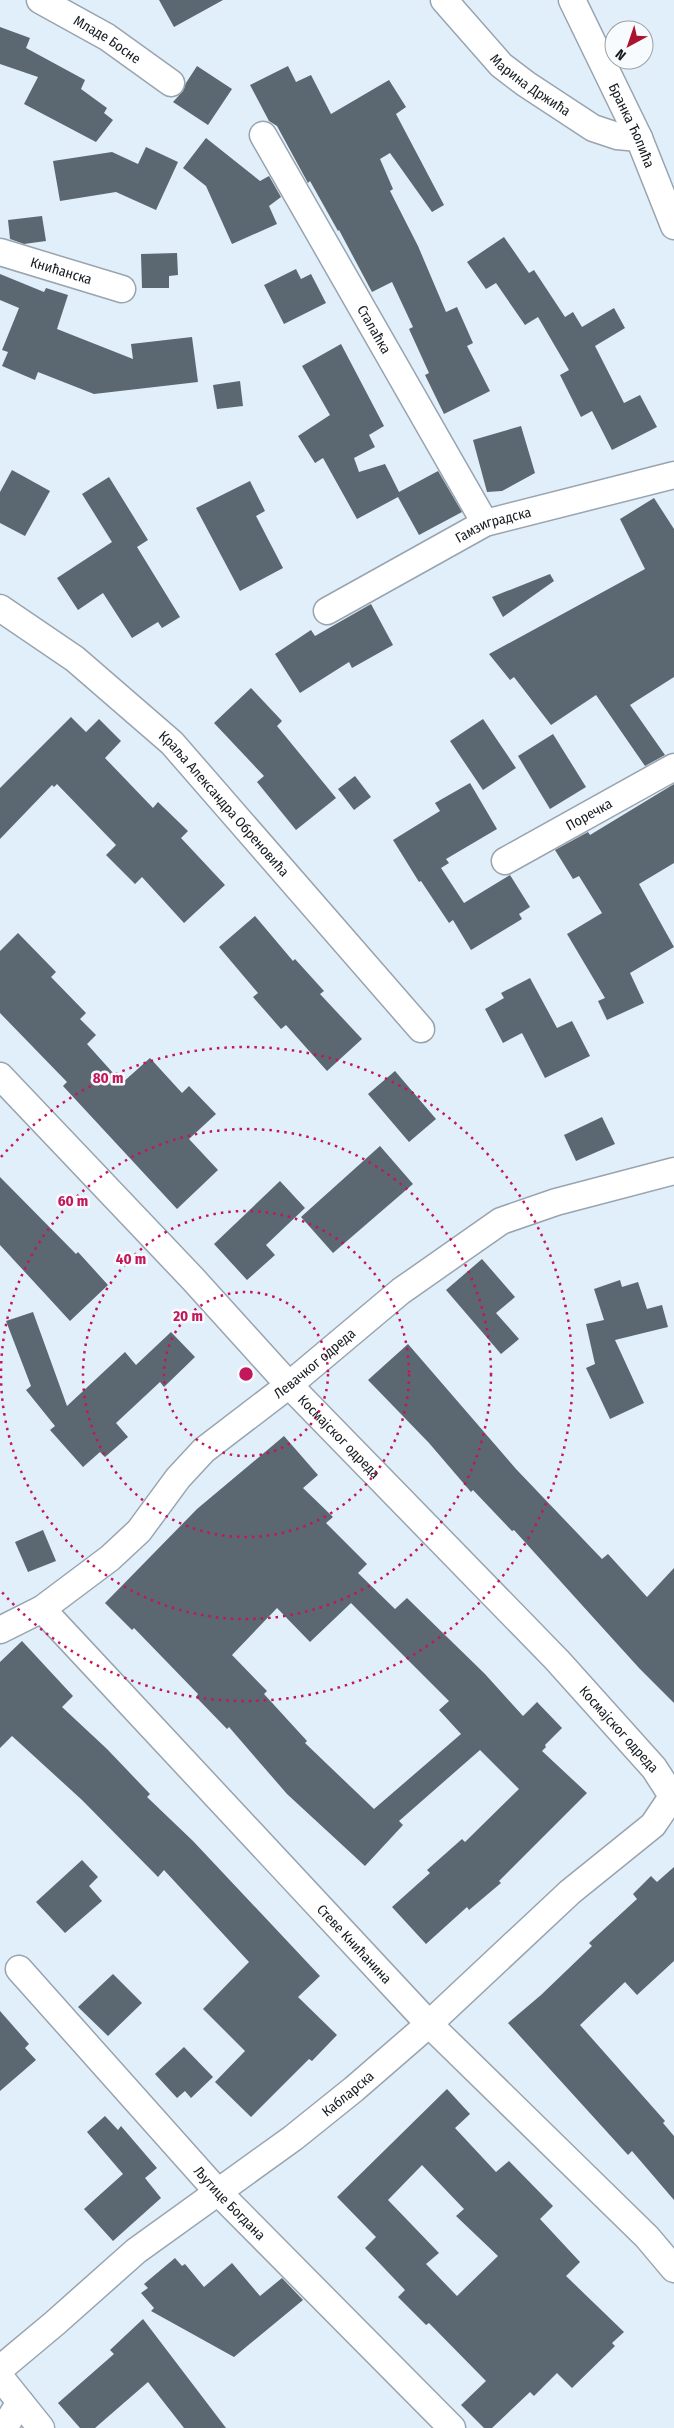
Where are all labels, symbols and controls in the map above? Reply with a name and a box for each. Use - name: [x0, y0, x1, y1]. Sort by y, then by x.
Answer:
- street label: Младе Босне: [70, 12, 144, 68]
- north arrow: [604, 20, 654, 70]
- text: N: [612, 45, 630, 64]
- street label: Марина Држића: [486, 51, 574, 120]
- street label: Бранка Ћопића: [605, 80, 658, 170]
- street label: Книћанска: [28, 254, 94, 288]
- street label: Сталаћка: [353, 302, 394, 357]
- street label: Гамзиградска: [452, 504, 533, 547]
- street label: Краља Александра Обреновића: [155, 728, 293, 881]
- street label: Поречка: [563, 795, 615, 834]
- text: 80 m: [93, 1069, 123, 1087]
- text: 60 m: [58, 1192, 88, 1210]
- text: 40 m: [116, 1250, 146, 1268]
- text: 20 m: [172, 1307, 203, 1325]
- street label: Левачког одреда: [271, 1325, 359, 1402]
- centre of rings: [237, 1365, 255, 1383]
- street label: Космајског одреда: [294, 1391, 384, 1482]
- street label: Космајског одреда: [575, 1683, 662, 1776]
- street label: Стеве Книћанина: [313, 1901, 395, 1988]
- street label: Кабларска: [319, 2068, 378, 2120]
- street label: Љутице Богдана: [190, 2163, 269, 2244]

